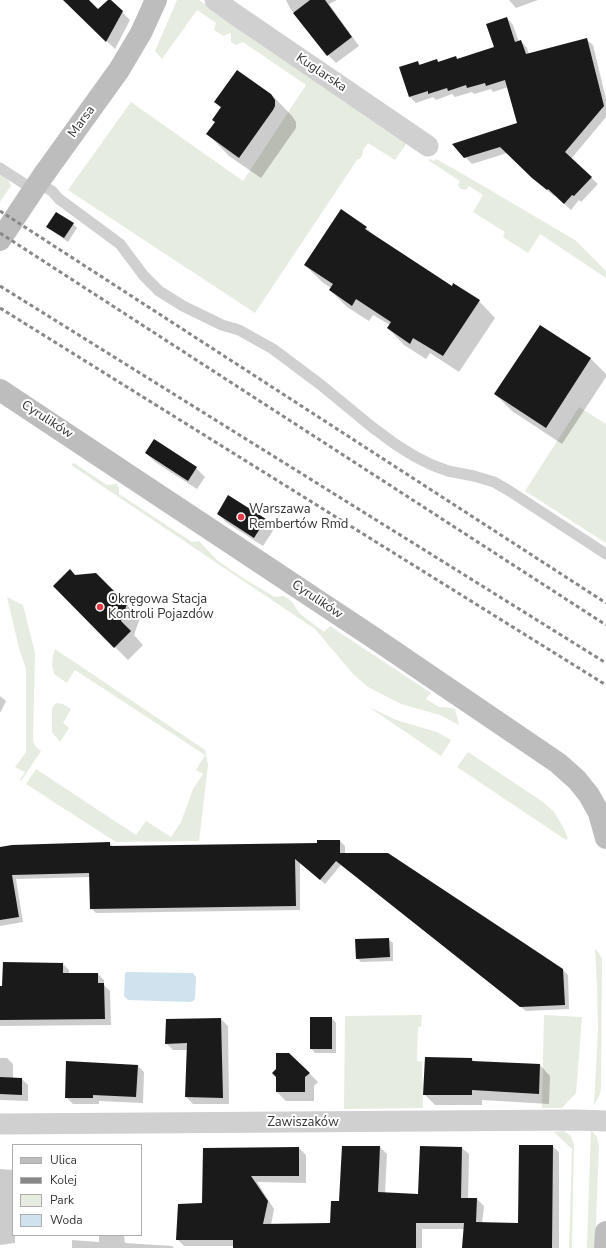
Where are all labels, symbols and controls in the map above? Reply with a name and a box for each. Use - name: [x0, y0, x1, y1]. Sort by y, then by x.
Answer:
- street label: Kuglarska: [293, 50, 349, 96]
- street label: Marsa: [65, 103, 99, 141]
- street label: Cyrulików: [18, 398, 76, 442]
- place label: Warszawa Rembertów Rmd: [249, 502, 348, 533]
- marker: Warszawa Rembertów Rmd: [236, 512, 246, 522]
- street label: Cyrulików: [288, 577, 346, 623]
- place label: Okręgowa Stacja Kontroli Pojazdów: [108, 592, 214, 623]
- marker: Okręgowa Stacja Kontroli Pojazdów: [95, 602, 105, 612]
- street label: Zawiszaków: [267, 1115, 339, 1131]
- legend: [12, 1144, 142, 1236]
- text: Ulica: [50, 1152, 77, 1168]
- text: Kolej: [50, 1172, 77, 1188]
- text: Park: [50, 1192, 74, 1208]
- text: Woda: [50, 1212, 83, 1228]

